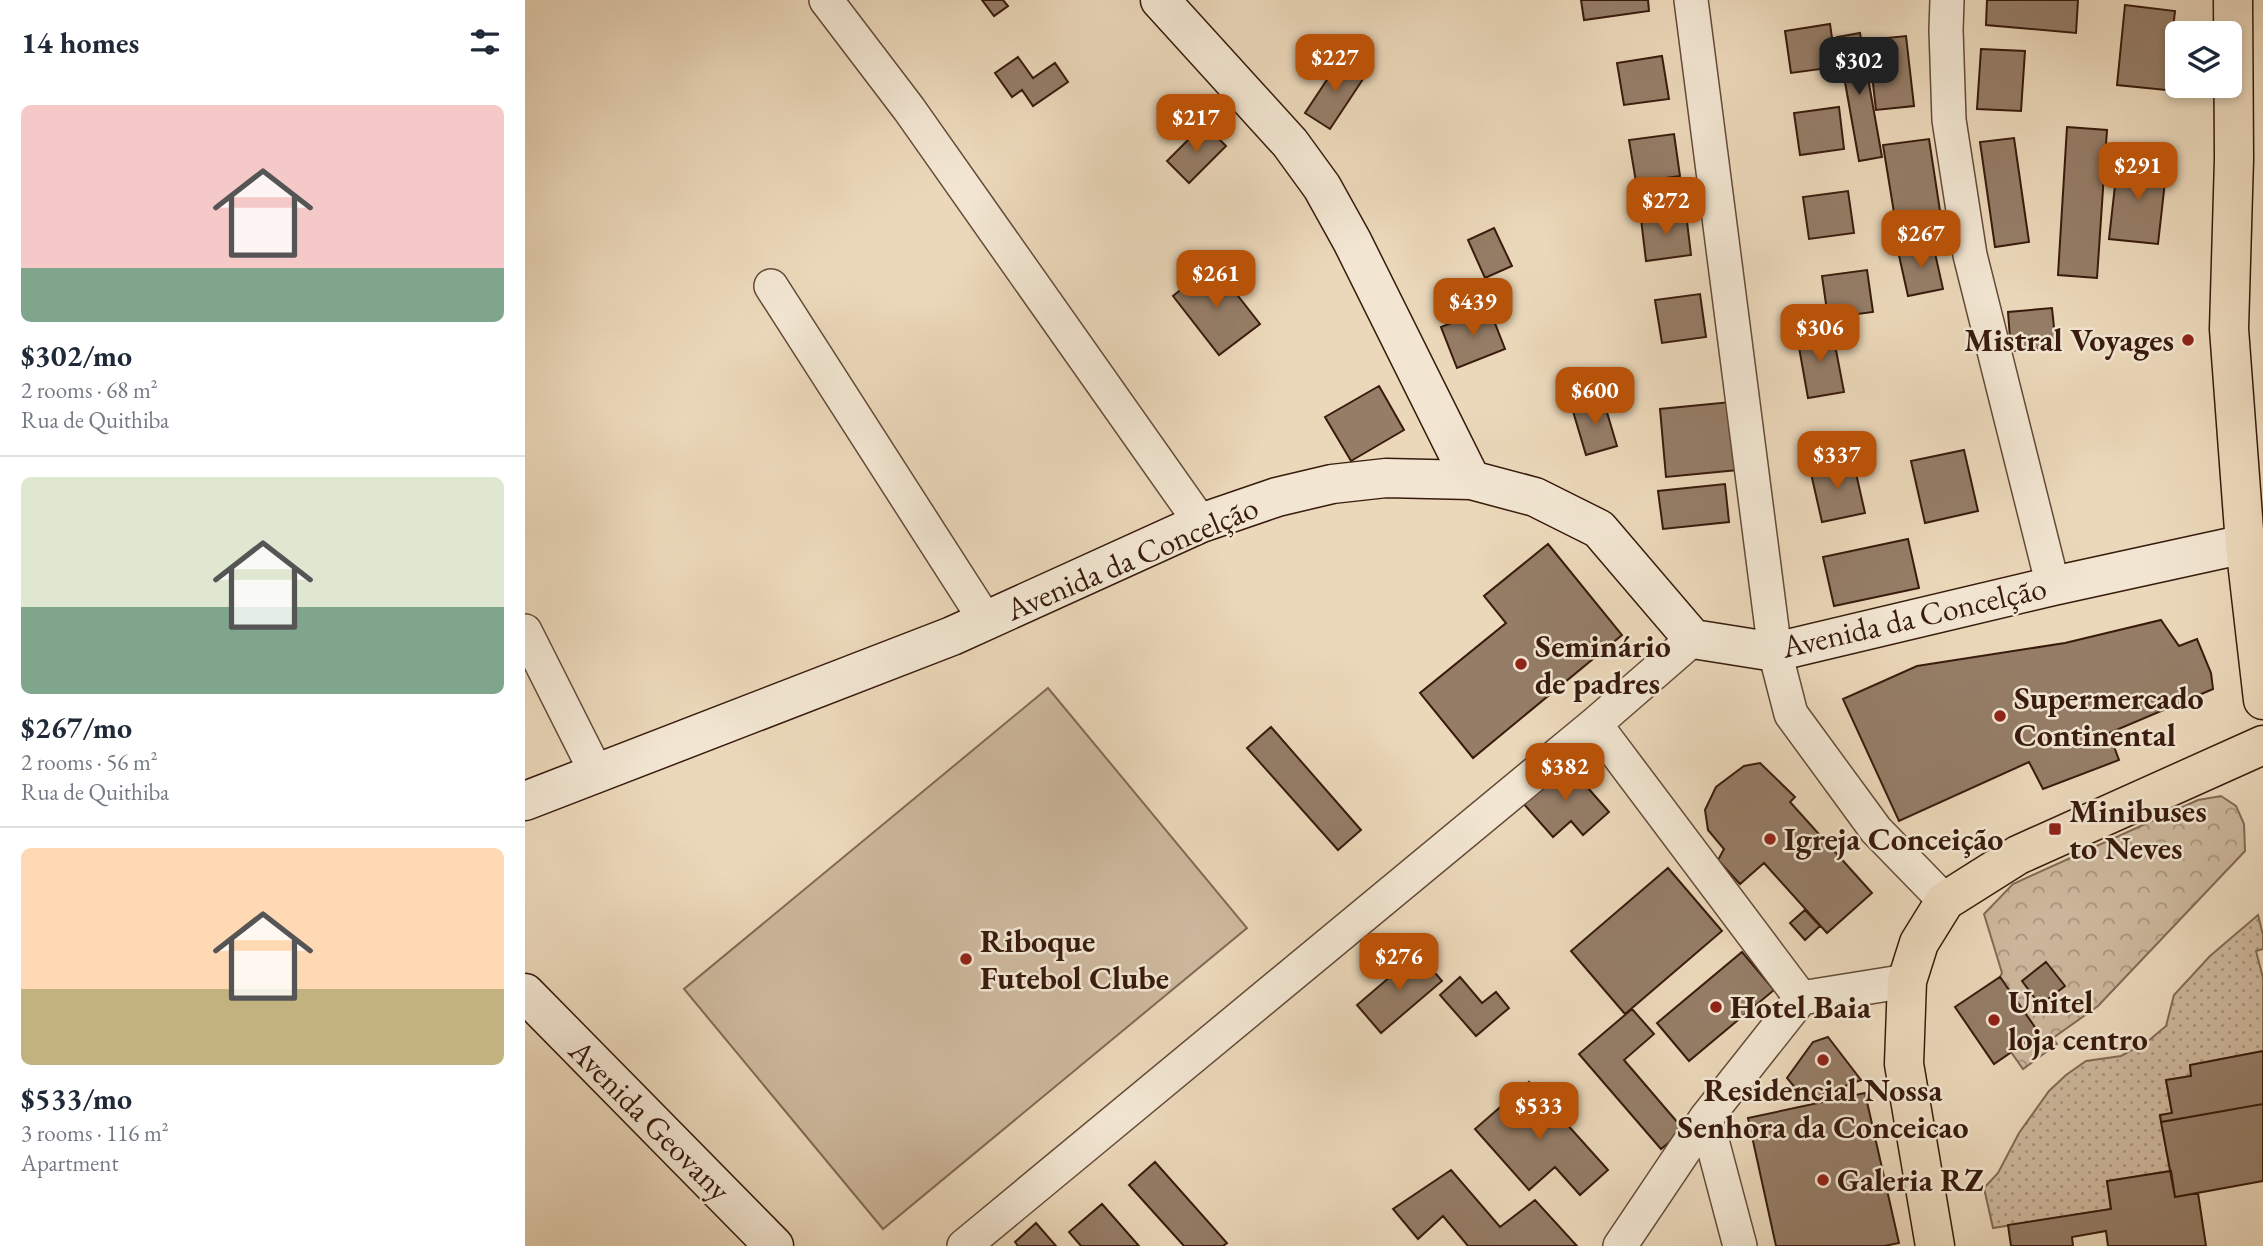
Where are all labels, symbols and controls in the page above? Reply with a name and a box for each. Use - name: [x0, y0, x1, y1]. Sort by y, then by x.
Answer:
- map controls: [2165, 21, 2242, 98]
- button: layers: [2165, 21, 2242, 98]
- text: 14 homes: [21, 23, 139, 62]
- icon: filters: [466, 23, 504, 61]
- pin: $227: [1294, 34, 1376, 94]
- pin: $302: [1818, 38, 1900, 97]
- text: $227: [1311, 42, 1359, 72]
- text: $302: [1835, 45, 1883, 75]
- pin: $217: [1155, 94, 1237, 154]
- text: $217: [1172, 102, 1220, 132]
- pin: $291: [2097, 142, 2179, 202]
- icon: home: [200, 150, 326, 276]
- text: $291: [2114, 150, 2162, 180]
- pin: $272: [1625, 177, 1707, 237]
- text: $272: [1642, 185, 1690, 215]
- pin: $267: [1880, 210, 1962, 270]
- text: $267: [1897, 218, 1945, 248]
- pin: $261: [1175, 250, 1257, 310]
- text: $261: [1192, 258, 1240, 288]
- pin: $439: [1432, 278, 1514, 338]
- text: $439: [1449, 286, 1497, 316]
- pin: $306: [1779, 304, 1861, 364]
- text: $306: [1796, 312, 1844, 342]
- place label: Mistral Voyages: [1964, 319, 2174, 361]
- marker: Mistral Voyages: [2180, 332, 2196, 348]
- text: $302/mo: [21, 336, 132, 375]
- pin: $600: [1554, 368, 1636, 427]
- text: 2 rooms · 68 m²: [21, 375, 158, 405]
- text: $600: [1571, 375, 1619, 405]
- text: Rua de Quithiba: [21, 405, 169, 435]
- pin: $337: [1796, 432, 1878, 491]
- text: $337: [1813, 439, 1861, 469]
- street label: Avenida da Concelção: [999, 486, 1265, 631]
- icon: home: [200, 522, 326, 648]
- street label: Avenida da Concelção: [1777, 566, 2050, 668]
- place label: Seminário de padres: [1535, 625, 1671, 704]
- marker: Seminário de padres: [1513, 656, 1529, 672]
- place label: Supermercado Continental: [2014, 677, 2204, 756]
- text: $267/mo: [21, 708, 132, 747]
- marker: Supermercado Continental: [1992, 708, 2008, 724]
- pin: $382: [1524, 744, 1606, 803]
- text: 2 rooms · 56 m²: [21, 747, 158, 777]
- text: $382: [1541, 751, 1589, 781]
- text: Rua de Quithiba: [21, 777, 169, 807]
- place label: Minibuses to Neves: [2069, 790, 2207, 869]
- place label: Igreja Conceição: [1784, 818, 2003, 860]
- marker: Minibuses to Neves: [2047, 821, 2063, 837]
- marker: Igreja Conceição: [1762, 831, 1778, 847]
- icon: home: [200, 893, 326, 1019]
- place label: Riboque Futebol Clube: [980, 920, 1169, 999]
- pin: $276: [1358, 934, 1440, 993]
- text: $276: [1375, 941, 1423, 971]
- marker: Riboque Futebol Clube: [958, 951, 974, 967]
- place label: Unitel loja centro: [2008, 981, 2148, 1060]
- place label: Hotel Baia: [1730, 986, 1872, 1028]
- marker: Hotel Baia: [1708, 999, 1724, 1015]
- marker: Unitel loja centro: [1986, 1012, 2002, 1028]
- street label: Avenida Geovany: [559, 1029, 741, 1211]
- marker: Residencial Nossa Senhora da Conceicao: [1815, 1052, 1831, 1068]
- place label: Residencial Nossa Senhora da Conceicao: [1677, 1069, 1969, 1148]
- text: $533/mo: [21, 1079, 132, 1118]
- pin: $533: [1498, 1082, 1580, 1142]
- text: $533: [1515, 1090, 1563, 1120]
- text: 3 rooms · 116 m²: [21, 1118, 169, 1148]
- text: Apartment: [21, 1148, 119, 1178]
- place label: Galeria RZ: [1837, 1159, 1984, 1201]
- marker: Galeria RZ: [1815, 1172, 1831, 1188]

